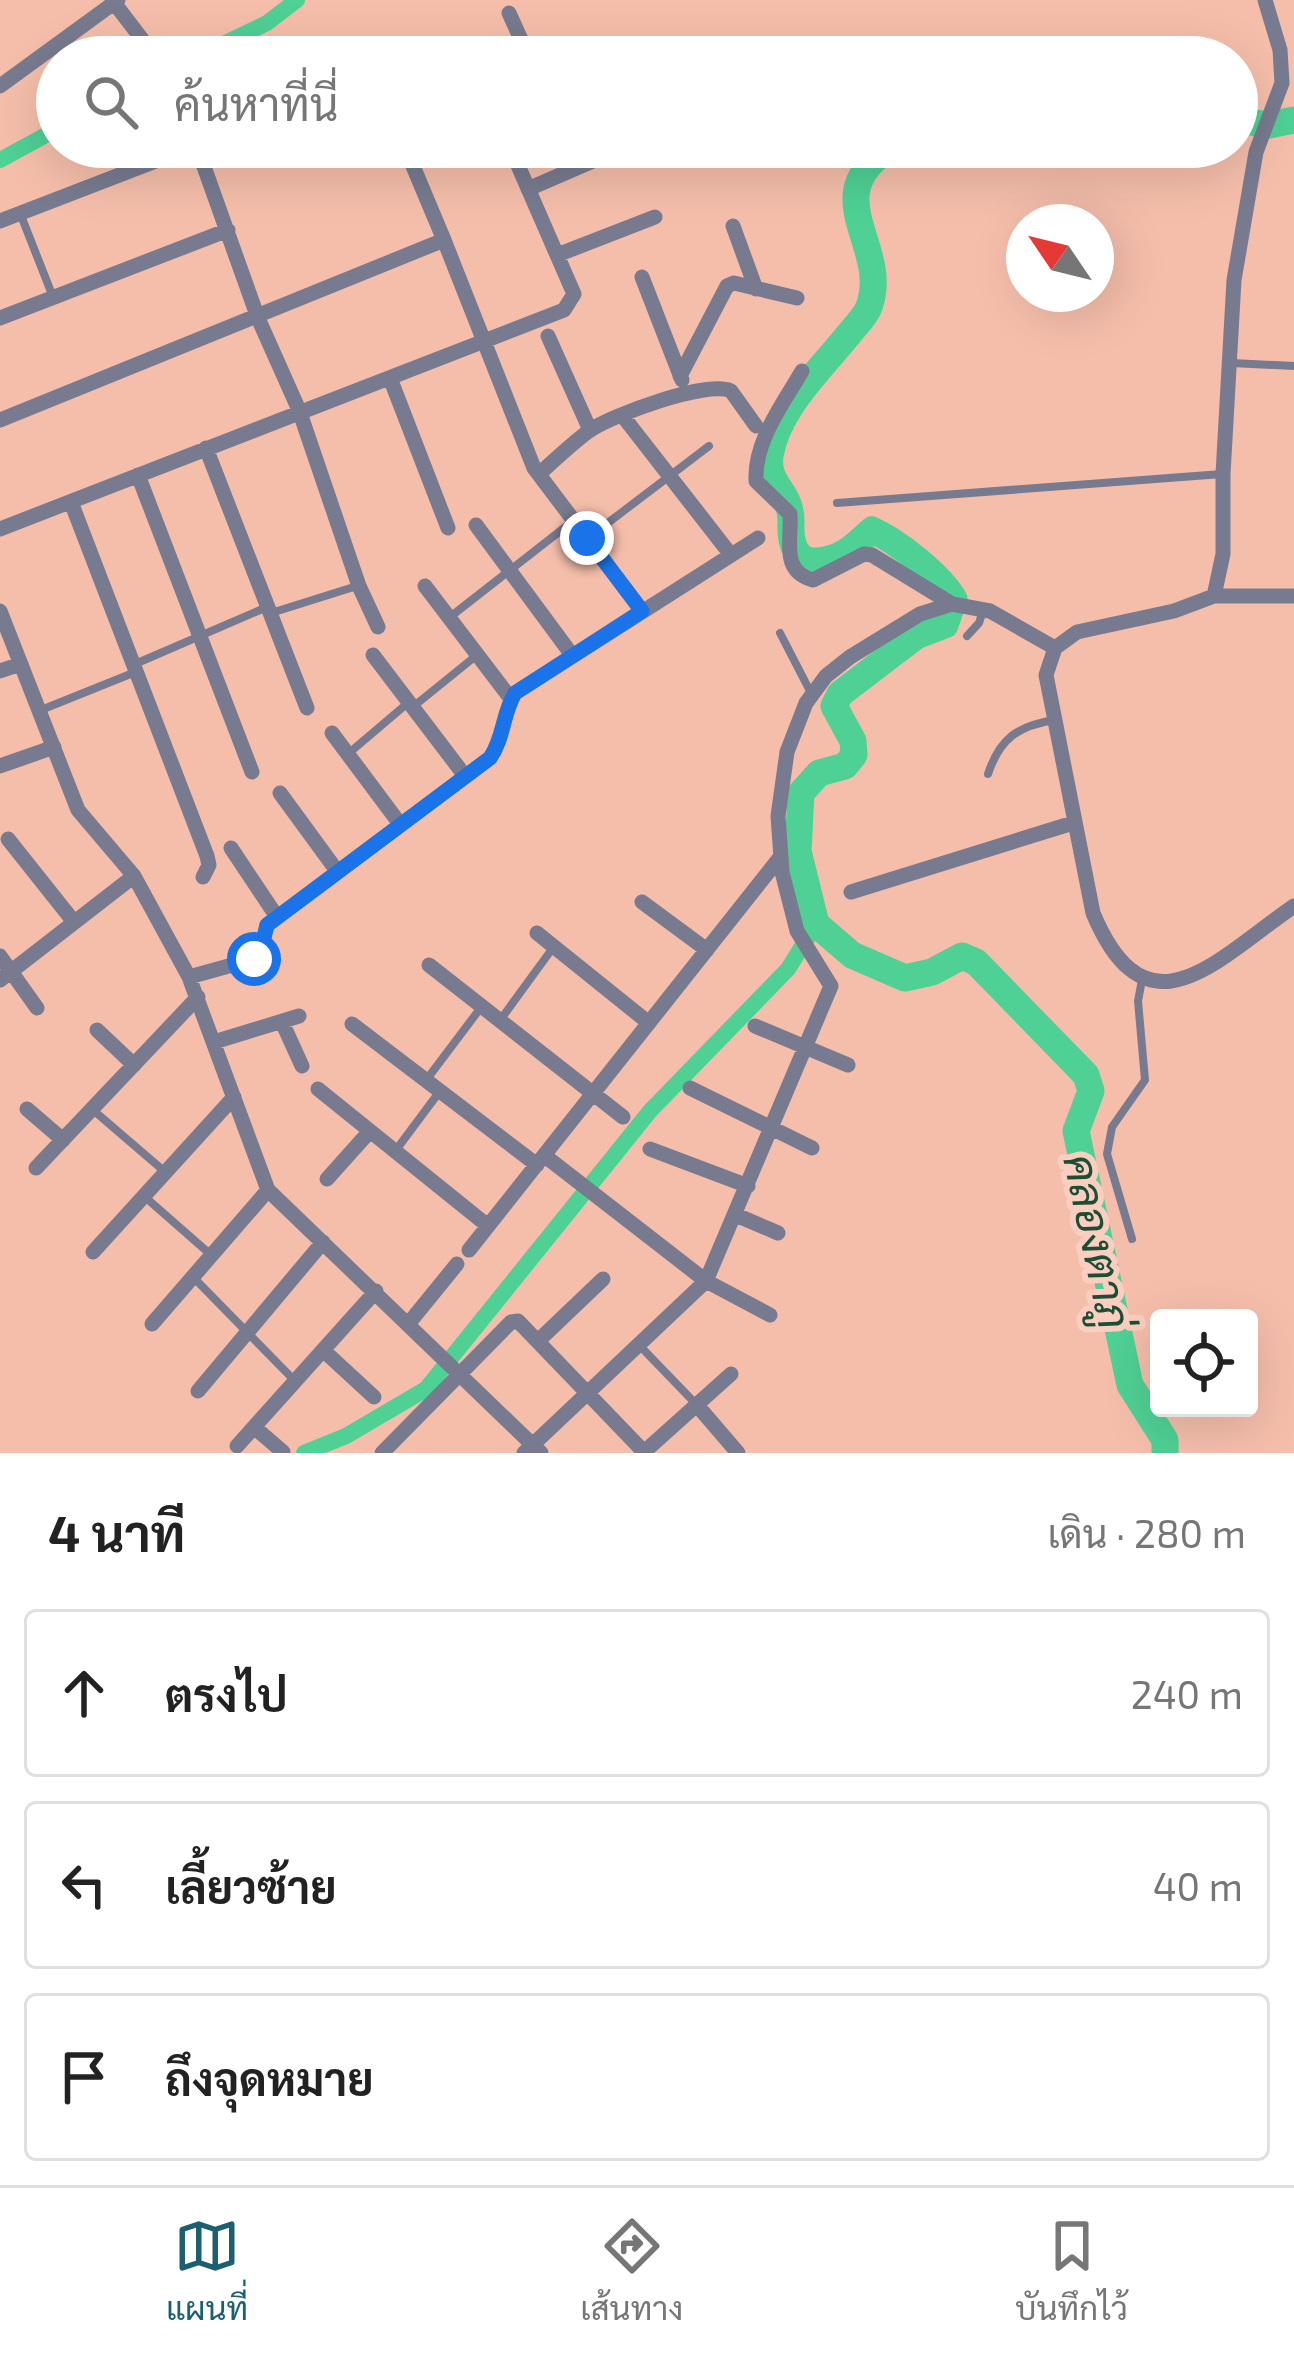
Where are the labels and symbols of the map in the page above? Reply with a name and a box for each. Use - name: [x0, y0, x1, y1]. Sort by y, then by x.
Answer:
- north arrow: [1006, 204, 1114, 312]
- route end: [560, 511, 614, 565]
- route start: [227, 932, 281, 986]
- water label: คลองตาภู่: [1048, 1149, 1144, 1336]

